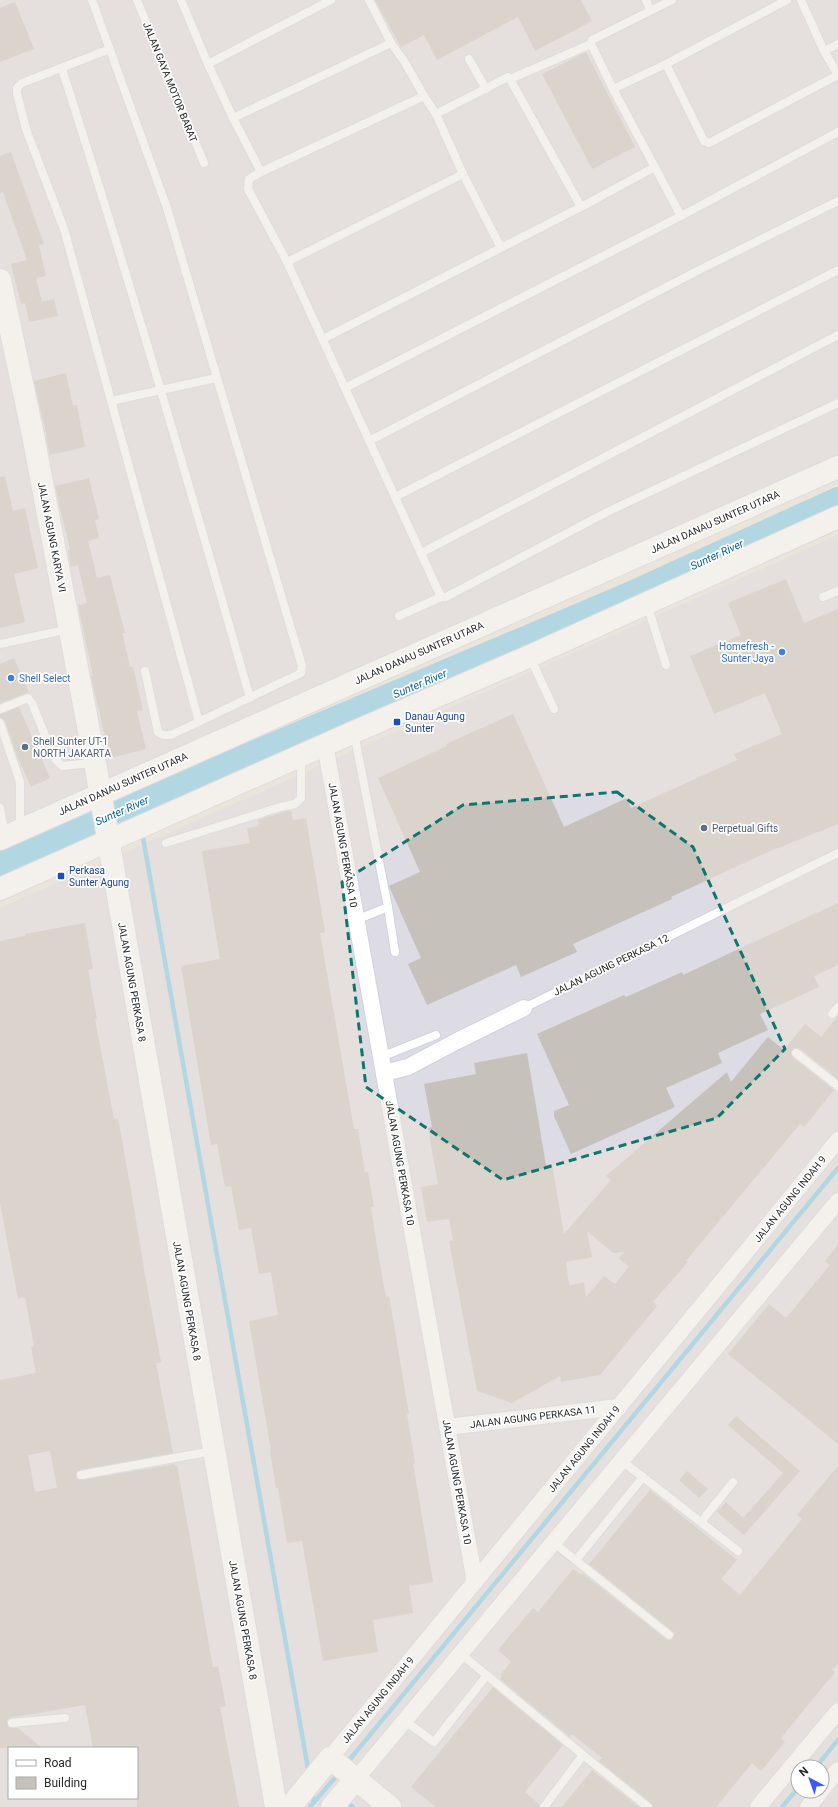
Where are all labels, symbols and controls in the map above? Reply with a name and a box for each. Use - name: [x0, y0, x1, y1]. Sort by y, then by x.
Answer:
- street label: JALAN GAYA MOTOR BARAT: [141, 20, 199, 144]
- street label: JALAN AGUNG KARYA VI: [36, 481, 68, 593]
- street label: JALAN DANAU SUNTER UTARA: [649, 488, 782, 556]
- water label: Sunter River: [688, 537, 746, 573]
- street label: JALAN DANAU SUNTER UTARA: [353, 619, 486, 687]
- place label: Homefresh - Sunter Jaya: [719, 641, 774, 664]
- marker: Homefresh - Sunter Jaya: [777, 647, 787, 657]
- water label: Sunter River: [391, 667, 449, 701]
- marker: Shell Select: [6, 673, 16, 683]
- place label: Shell Select: [19, 673, 71, 684]
- place label: Danau Agung Sunter: [405, 711, 465, 734]
- marker: Danau Agung Sunter: [392, 717, 402, 727]
- place label: Shell Sunter UT-1 NORTH JAKARTA: [33, 736, 111, 759]
- marker: Shell Sunter UT-1 NORTH JAKARTA: [20, 742, 30, 752]
- street label: JALAN DANAU SUNTER UTARA: [57, 750, 190, 818]
- street label: JALAN AGUNG PERKASA 10: [327, 782, 359, 909]
- water label: Sunter River: [93, 793, 151, 829]
- marker: Perpetual Gifts: [699, 823, 709, 833]
- place label: Perpetual Gifts: [712, 823, 778, 834]
- place label: Perkasa Sunter Agung: [69, 865, 129, 888]
- marker: Perkasa Sunter Agung: [56, 871, 66, 881]
- street label: JALAN AGUNG PERKASA 8: [116, 921, 148, 1043]
- street label: JALAN AGUNG PERKASA 12: [552, 932, 671, 998]
- street label: JALAN AGUNG PERKASA 10: [384, 1100, 416, 1227]
- street label: JALAN AGUNG INDAH 9: [752, 1154, 828, 1244]
- street label: JALAN AGUNG PERKASA 8: [171, 1240, 203, 1362]
- street label: JALAN AGUNG PERKASA 11: [469, 1404, 597, 1430]
- street label: JALAN AGUNG INDAH 9: [546, 1404, 622, 1494]
- street label: JALAN AGUNG PERKASA 10: [441, 1419, 473, 1546]
- street label: JALAN AGUNG PERKASA 8: [227, 1559, 259, 1681]
- street label: JALAN AGUNG INDAH 9: [340, 1655, 416, 1745]
- legend: [8, 1747, 138, 1799]
- text: Road: [44, 1756, 72, 1770]
- north arrow: [790, 1759, 830, 1799]
- text: N: [797, 1764, 811, 1779]
- text: Building: [44, 1776, 87, 1790]

